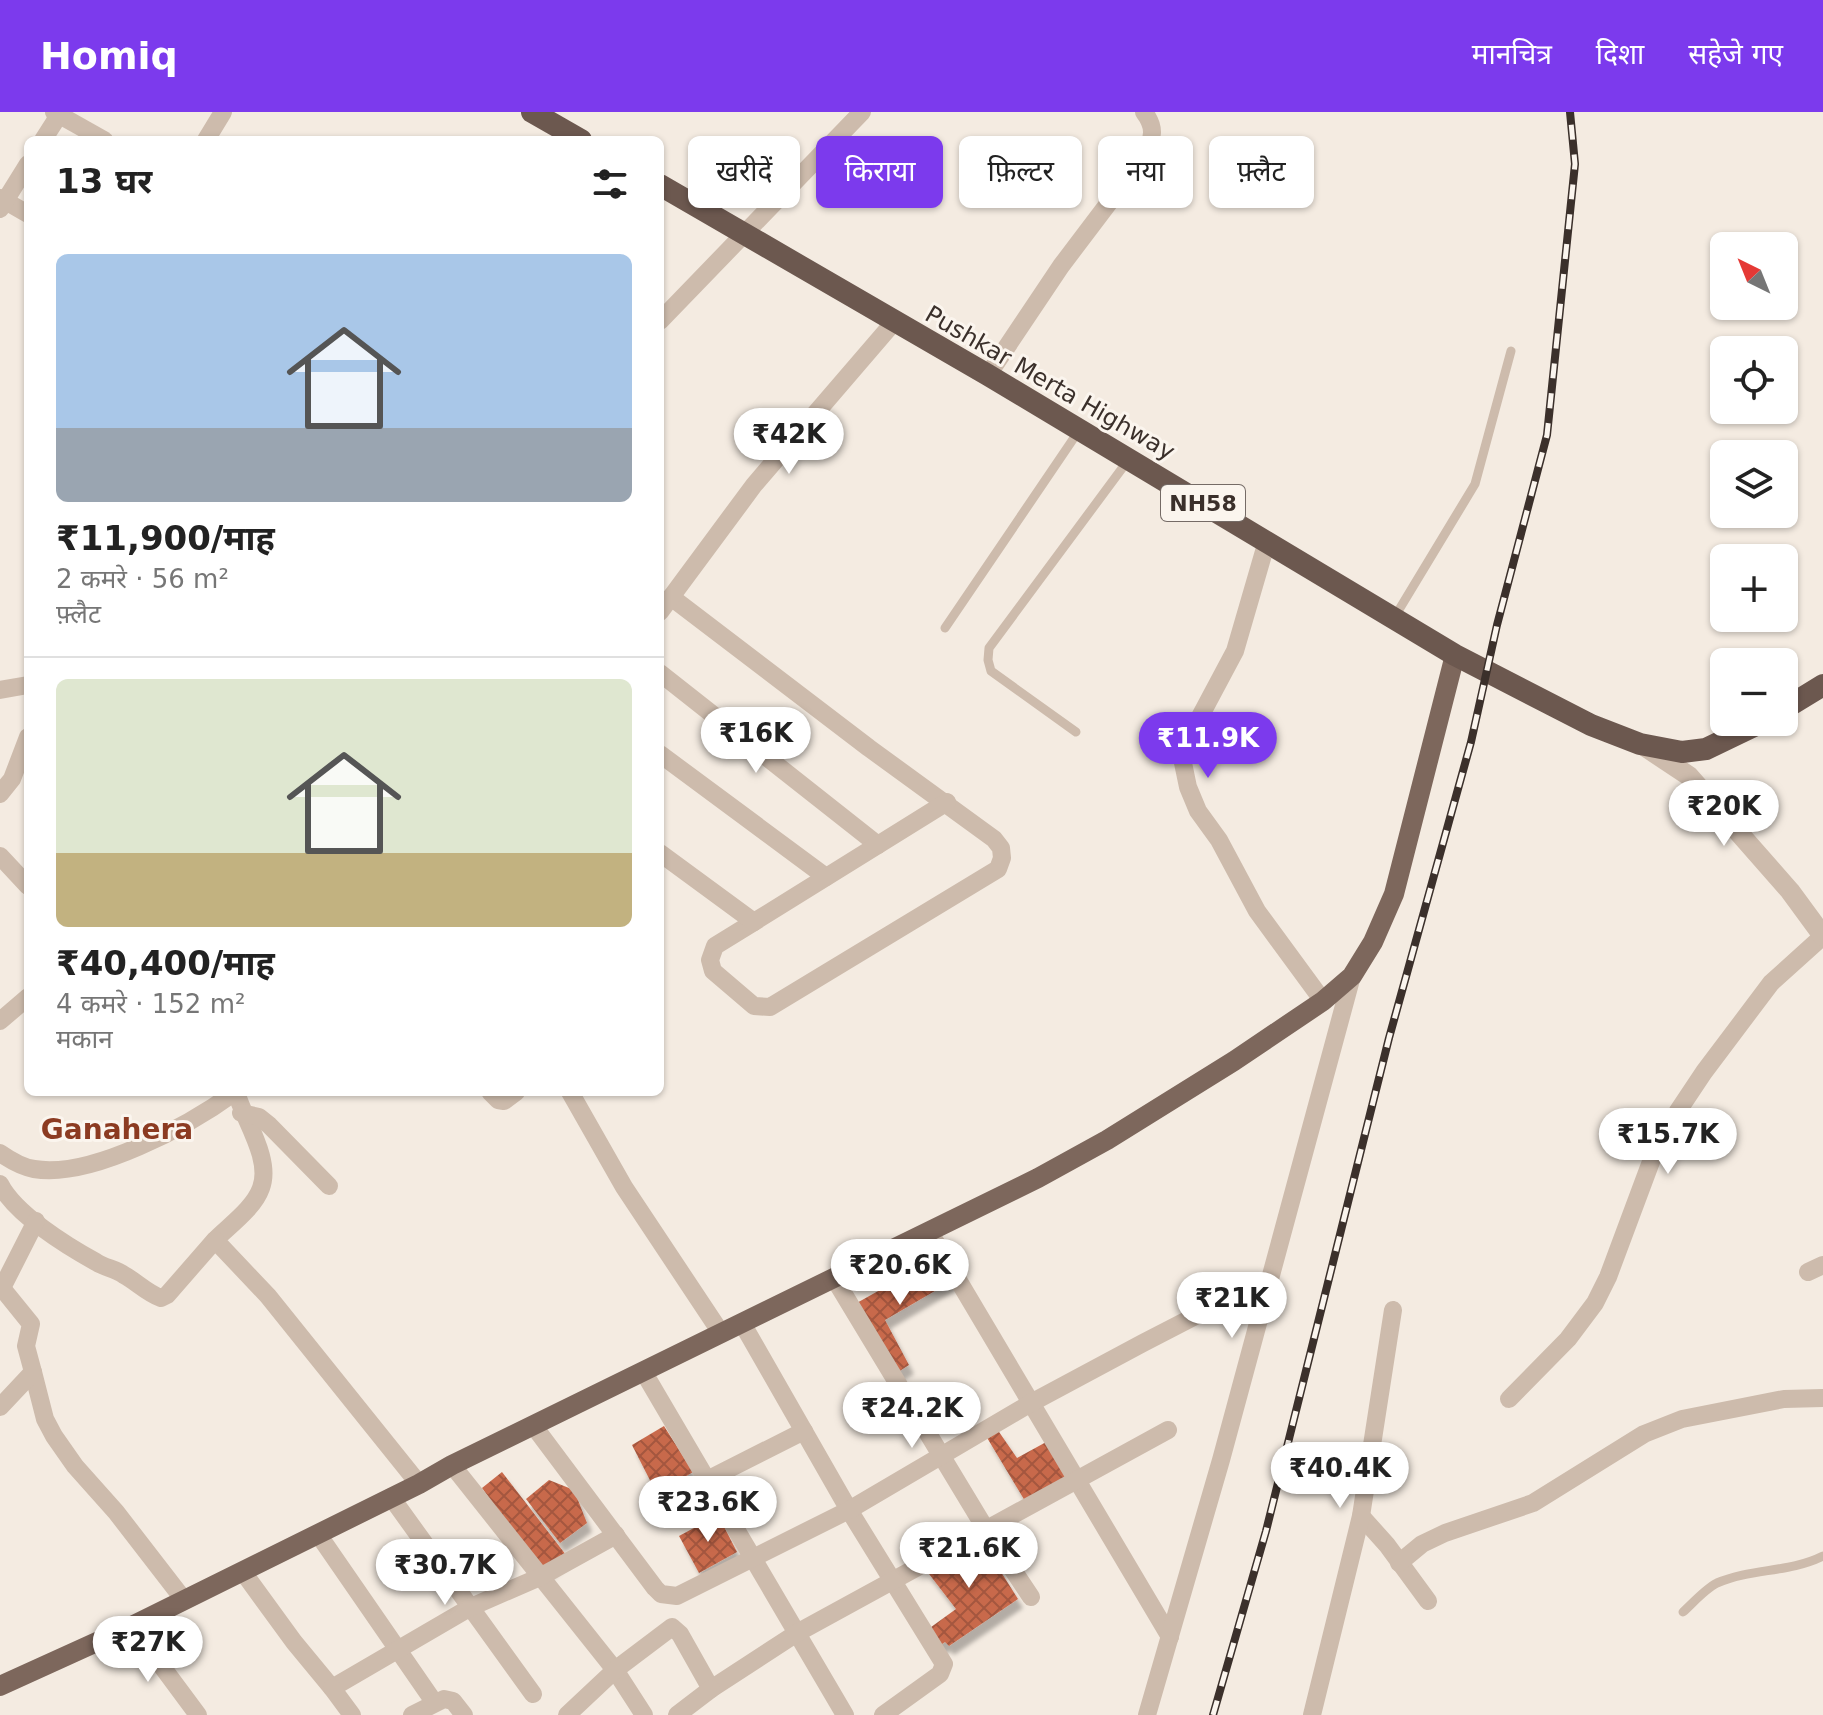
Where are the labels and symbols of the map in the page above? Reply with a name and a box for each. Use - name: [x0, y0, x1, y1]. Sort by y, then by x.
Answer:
- north arrow: [1710, 232, 1798, 320]
- street label: Pushkar Merta Highway: [920, 300, 1180, 466]
- pin: ₹42K: [742, 408, 836, 476]
- road number: NH58: [1161, 485, 1245, 521]
- pin: ₹16K: [709, 707, 803, 775]
- pin: ₹11.9K: [1143, 712, 1273, 780]
- pin: ₹20K: [1677, 780, 1771, 848]
- pin: ₹15.7K: [1603, 1108, 1733, 1176]
- district label: Ganahera: [41, 1113, 193, 1146]
- pin: ₹20.6K: [835, 1239, 965, 1307]
- pin: ₹21K: [1185, 1272, 1279, 1340]
- pin: ₹24.2K: [847, 1382, 977, 1450]
- pin: ₹40.4K: [1275, 1442, 1405, 1510]
- pin: ₹23.6K: [643, 1476, 773, 1544]
- pin: ₹21.6K: [904, 1522, 1034, 1590]
- pin: ₹30.7K: [380, 1539, 510, 1607]
- pin: ₹27K: [101, 1616, 195, 1684]

